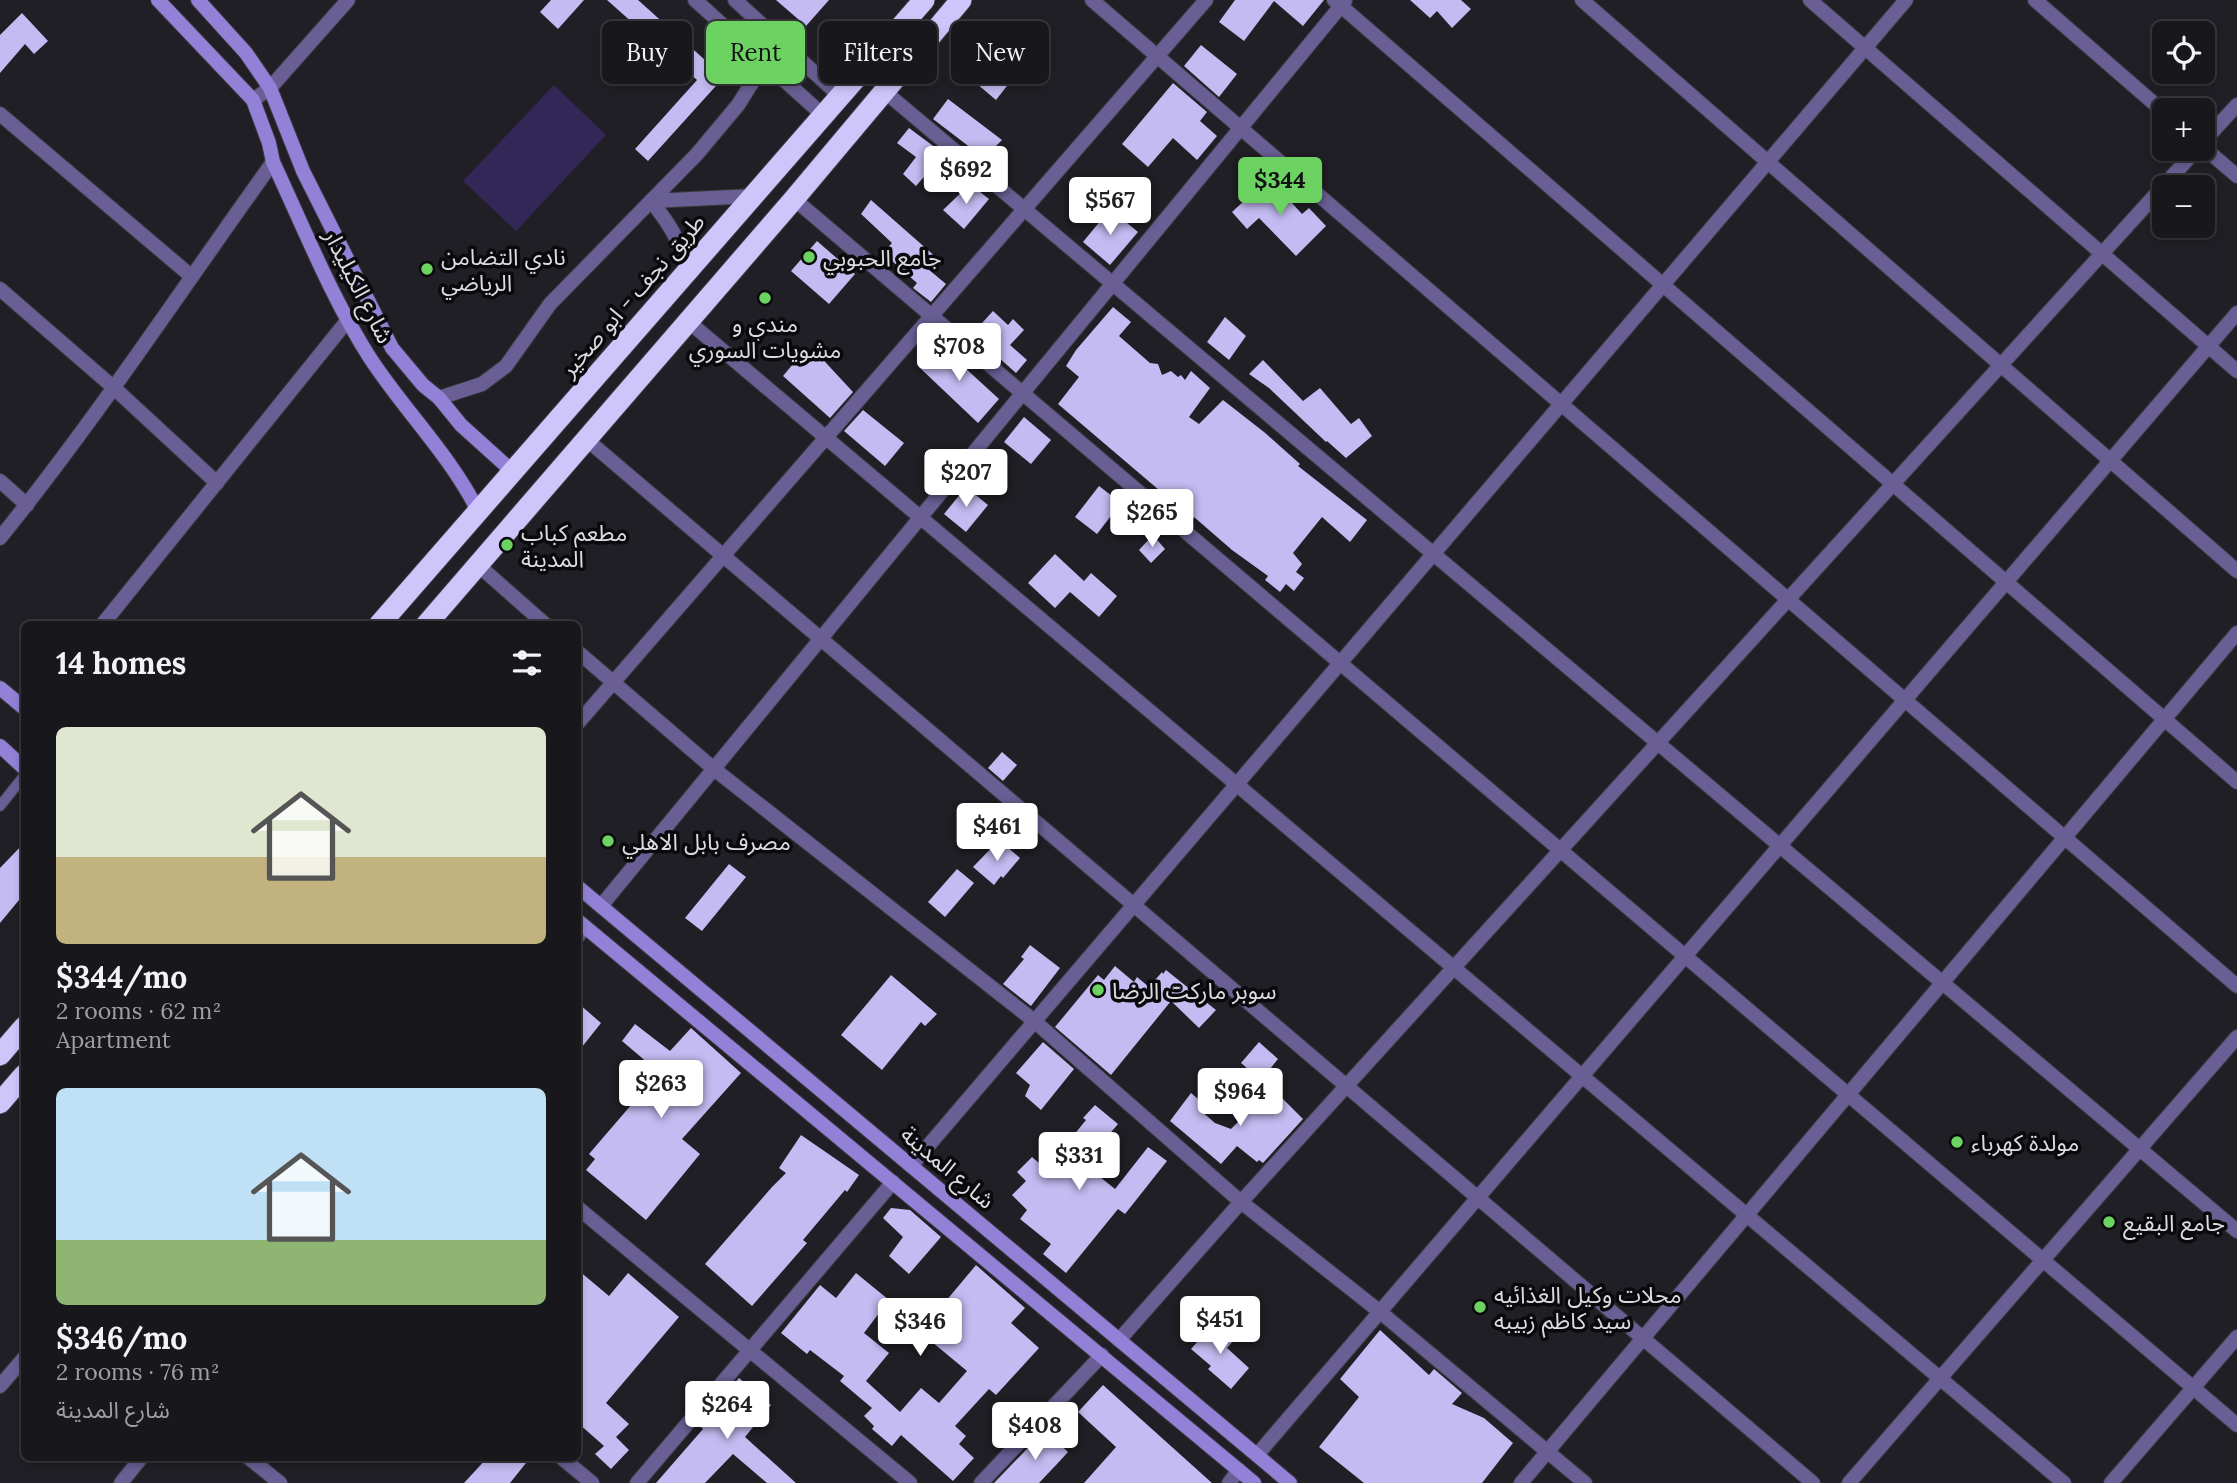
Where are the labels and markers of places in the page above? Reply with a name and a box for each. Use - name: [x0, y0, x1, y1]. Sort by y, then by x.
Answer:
- pin: $692: [925, 146, 1007, 206]
- pin: $344: [1239, 158, 1321, 217]
- pin: $567: [1069, 177, 1151, 237]
- place label: نادي التضامن الرياضي: [441, 242, 566, 300]
- place label: جامع الحبوبي: [823, 243, 942, 275]
- marker: جامع الحبوبي: [801, 249, 817, 265]
- marker: نادي التضامن الرياضي: [419, 261, 435, 277]
- marker: مندي و مشويات السوري: [757, 290, 773, 306]
- place label: مندي و مشويات السوري: [689, 309, 841, 367]
- pin: $708: [918, 324, 1000, 383]
- pin: $207: [925, 449, 1007, 509]
- pin: $265: [1111, 490, 1193, 549]
- place label: مطعم كباب المدينة: [521, 518, 627, 573]
- marker: مطعم كباب المدينة: [499, 537, 515, 553]
- pin: $461: [956, 804, 1038, 863]
- place label: مصرف بابل الاهلي: [622, 827, 791, 859]
- marker: مصرف بابل الاهلي: [600, 833, 616, 849]
- place label: سوبر ماركت الرضا: [1112, 976, 1277, 1005]
- marker: سوبر ماركت الرضا: [1090, 982, 1106, 998]
- pin: $263: [620, 1060, 702, 1120]
- pin: $964: [1199, 1068, 1281, 1128]
- place label: مولدة كهرباء: [1971, 1128, 2079, 1157]
- pin: $331: [1038, 1132, 1120, 1192]
- marker: مولدة كهرباء: [1949, 1134, 1965, 1150]
- place label: جامع البقيع: [2123, 1208, 2225, 1240]
- marker: جامع البقيع: [2101, 1214, 2117, 1230]
- place label: محلات وكيل الغذائيه سيد كاظم زبيبه: [1494, 1280, 1682, 1338]
- pin: $451: [1179, 1296, 1261, 1356]
- pin: $346: [879, 1298, 961, 1358]
- marker: محلات وكيل الغذائيه سيد كاظم زبيبه: [1472, 1299, 1488, 1315]
- pin: $264: [686, 1382, 768, 1441]
- pin: $408: [994, 1402, 1076, 1462]

